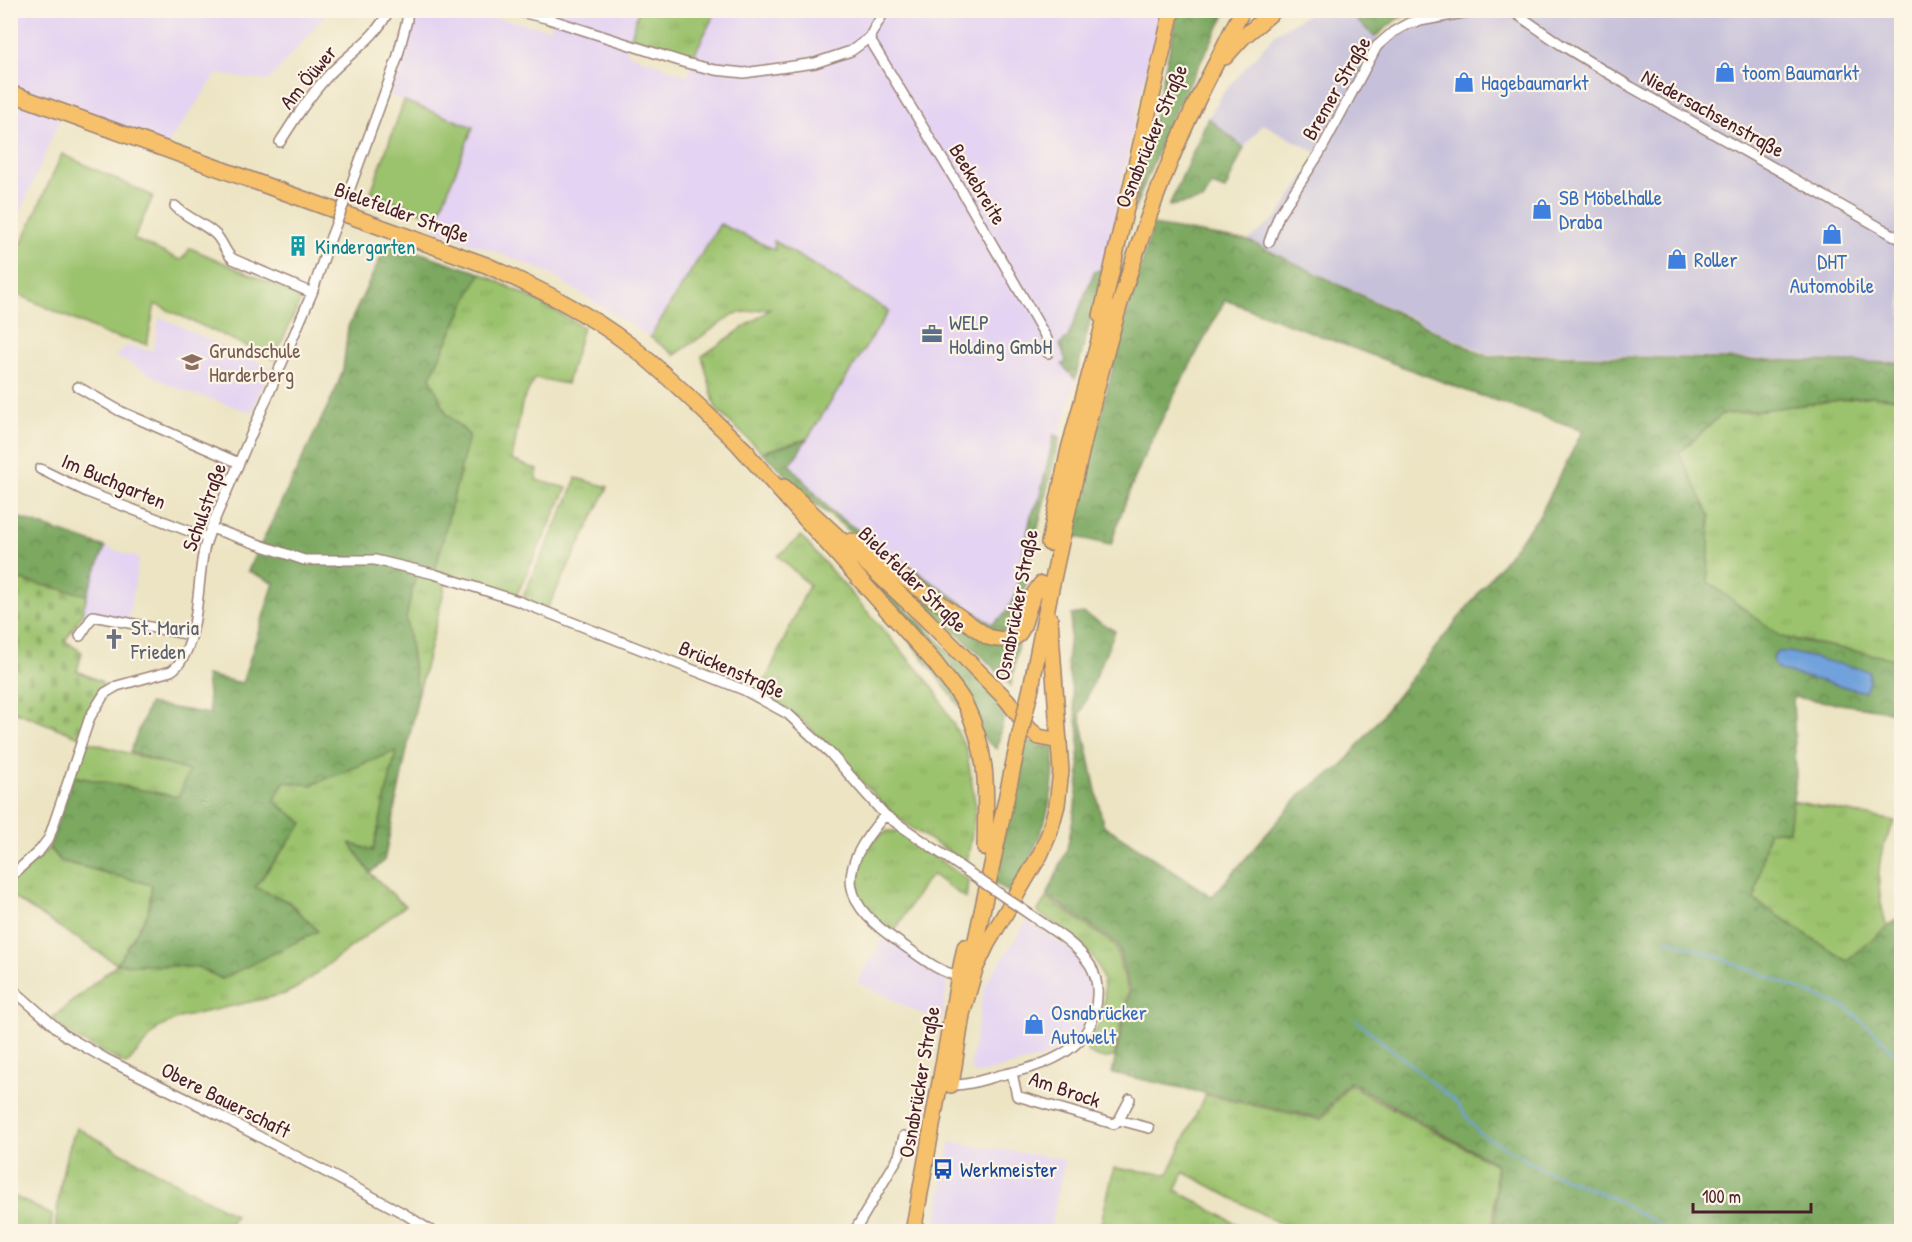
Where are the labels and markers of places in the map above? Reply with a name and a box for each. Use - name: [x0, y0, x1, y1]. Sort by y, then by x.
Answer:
- place label: toom Baumarkt: [1742, 58, 1860, 87]
- shop icon: toom Baumarkt: [1713, 60, 1737, 84]
- place label: Hagebaumarkt: [1481, 68, 1589, 97]
- shop icon: Hagebaumarkt: [1452, 70, 1476, 94]
- place label: SB Möbelhalle Draba: [1559, 183, 1662, 236]
- shop icon: SB Möbelhalle Draba: [1530, 197, 1554, 221]
- shop icon: DHT Automobile: [1820, 222, 1844, 246]
- place label: Kindergarten: [315, 232, 416, 261]
- building icon: Kindergarten: [286, 234, 310, 258]
- place label: Roller: [1694, 245, 1738, 274]
- shop icon: Roller: [1665, 247, 1689, 271]
- place label: DHT Automobile: [1790, 247, 1874, 300]
- place label: WELP Holding GmbH: [949, 308, 1052, 361]
- office icon: WELP Holding GmbH: [920, 322, 944, 346]
- place label: Grundschule Harderberg: [209, 336, 301, 389]
- school or university icon: Grundschule Harderberg: [180, 350, 204, 374]
- place label: St. Maria Frieden: [130, 613, 199, 666]
- church icon: St. Maria Frieden: [102, 627, 126, 651]
- place label: Osnabrücker Autowelt: [1051, 998, 1147, 1051]
- shop icon: Osnabrücker Autowelt: [1022, 1012, 1046, 1036]
- place label: Werkmeister: [960, 1155, 1057, 1184]
- bus stop icon: Werkmeister: [931, 1157, 955, 1181]

